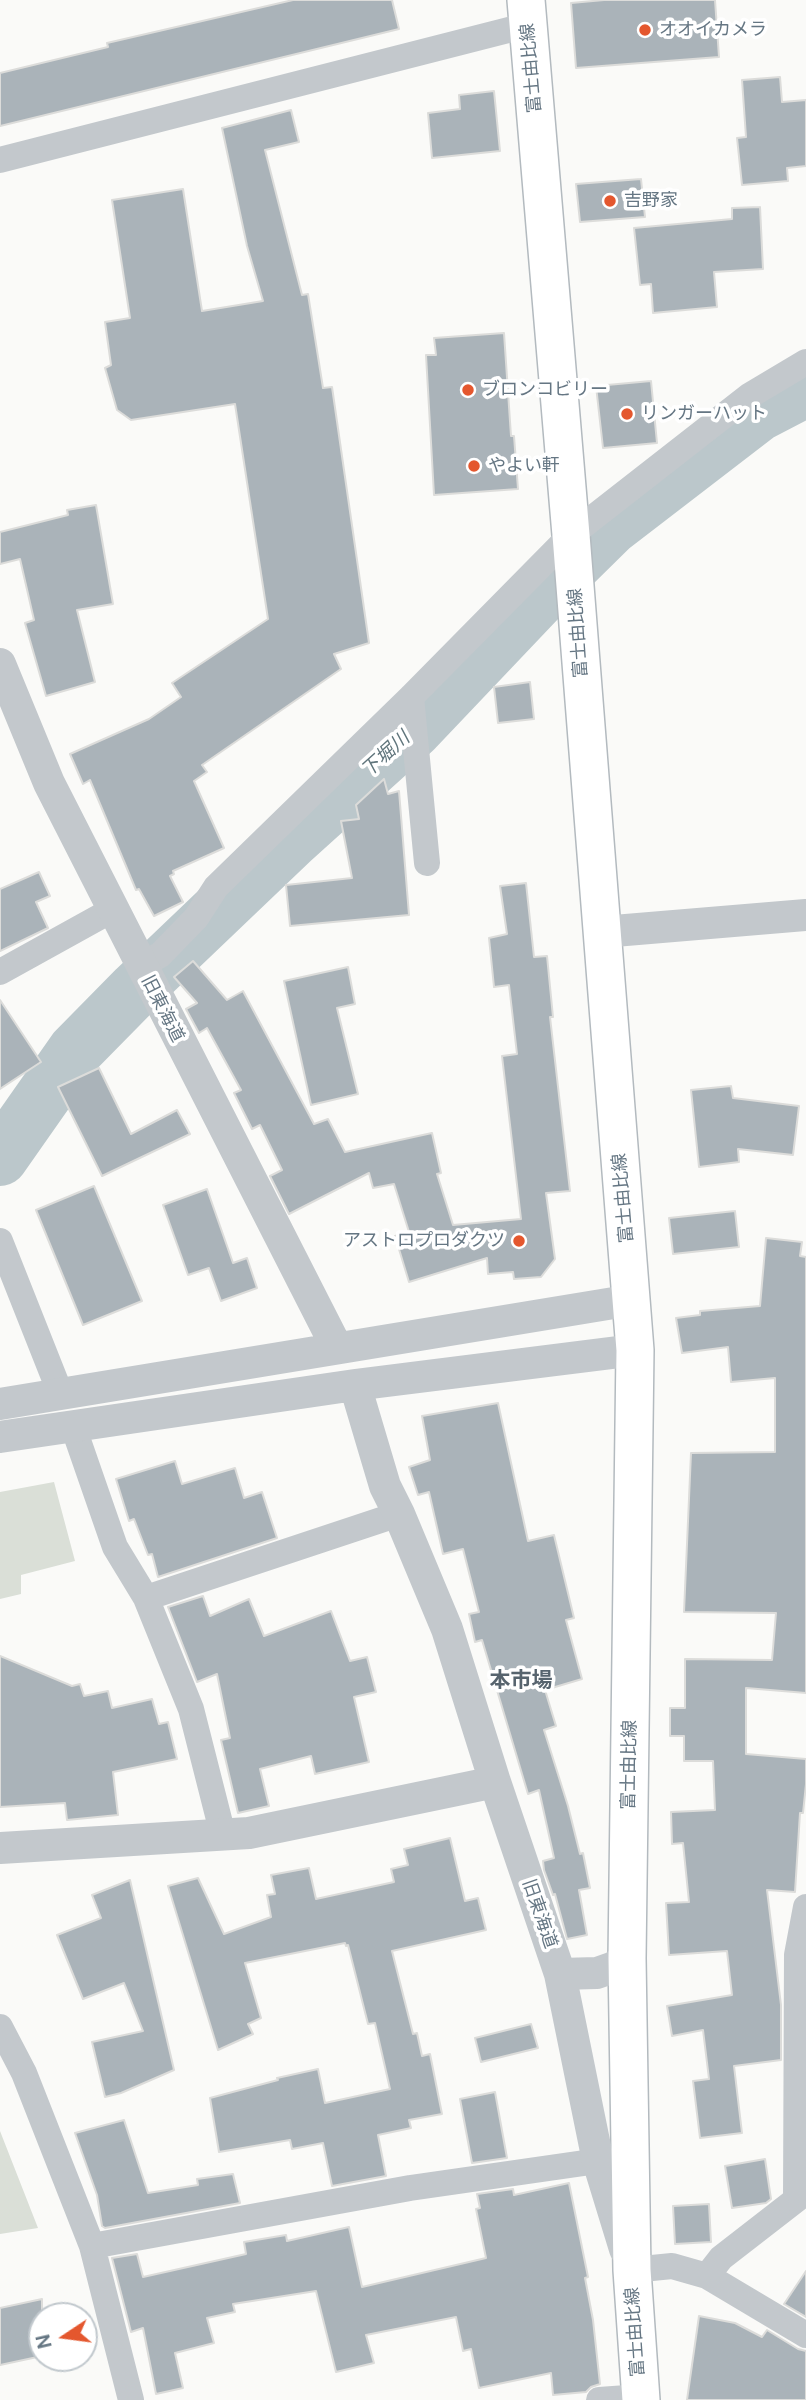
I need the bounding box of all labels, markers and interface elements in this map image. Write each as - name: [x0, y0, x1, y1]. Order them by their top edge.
- place label: オオイカメラ: [659, 19, 767, 41]
- street label: 富士由比線: [517, 22, 547, 114]
- marker: オオイカメラ: [637, 22, 653, 38]
- place label: 吉野家: [624, 190, 678, 212]
- marker: 吉野家: [602, 193, 618, 209]
- place label: ブロンコビリー: [482, 379, 608, 401]
- marker: ブロンコビリー: [460, 382, 476, 398]
- place label: リンガーハット: [641, 403, 767, 425]
- marker: リンガーハット: [619, 406, 635, 422]
- place label: やよい軒: [488, 455, 560, 477]
- marker: やよい軒: [466, 458, 482, 474]
- street label: 富士由比線: [565, 587, 593, 679]
- water label: 下堀川: [357, 727, 415, 783]
- street label: 旧東海道: [136, 972, 188, 1046]
- street label: 富士由比線: [609, 1152, 639, 1244]
- place label: アストロプロダクツ: [343, 1230, 505, 1252]
- marker: アストロプロダクツ: [511, 1233, 527, 1249]
- district label: 本市場: [490, 1668, 552, 1694]
- street label: 富士由比線: [618, 1720, 642, 1810]
- street label: 旧東海道: [517, 1876, 561, 1952]
- street label: 富士由比線: [622, 2286, 650, 2378]
- north arrow: [28, 2302, 98, 2372]
- text: N: [30, 2332, 58, 2351]

